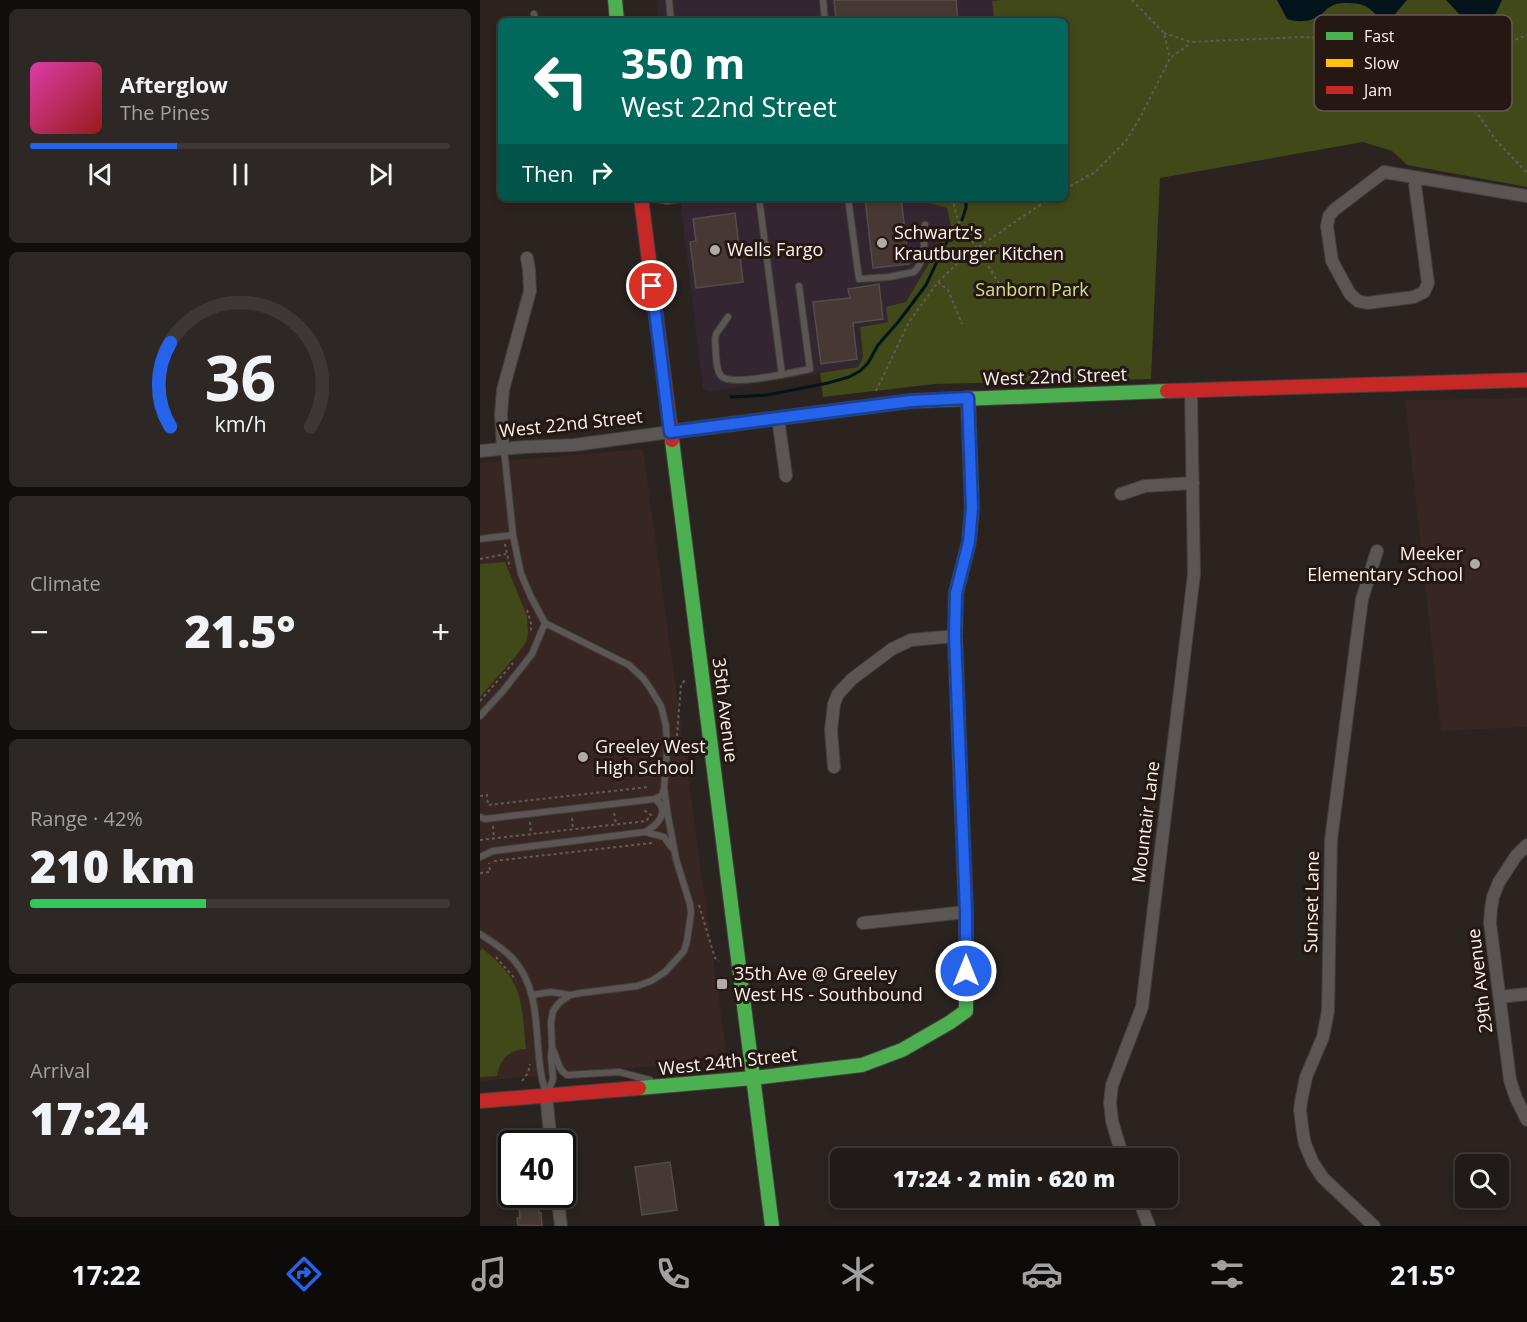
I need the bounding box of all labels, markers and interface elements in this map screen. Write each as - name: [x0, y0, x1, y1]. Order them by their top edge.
- legend: [1314, 15, 1512, 111]
- text: Fast: [1364, 25, 1395, 47]
- text: 350 m: [621, 34, 745, 91]
- icon: left: [522, 42, 600, 120]
- text: Slow: [1364, 52, 1399, 74]
- text: Afterglow: [120, 69, 228, 99]
- text: Jam: [1362, 79, 1392, 101]
- text: West 22nd Street: [621, 88, 837, 125]
- text: The Pines: [120, 99, 210, 126]
- icon: right: [585, 156, 618, 189]
- icon: previous: [84, 158, 117, 191]
- icon: pause: [224, 158, 257, 191]
- icon: next: [364, 158, 397, 191]
- text: Then: [522, 158, 573, 188]
- place label: Schwartz's Krautburger Kitchen: [894, 220, 1064, 265]
- marker: Schwartz's Krautburger Kitchen: [875, 236, 889, 250]
- place label: Wells Fargo: [727, 237, 823, 261]
- marker: Wells Fargo: [708, 243, 722, 257]
- pin: [626, 260, 677, 311]
- icon: arrive: [635, 269, 668, 302]
- park label: Sanborn Park: [975, 277, 1089, 301]
- text: 36: [204, 334, 276, 419]
- street label: West 22nd Street: [983, 361, 1127, 391]
- street label: West 22nd Street: [498, 404, 644, 442]
- text: km/h: [214, 409, 266, 438]
- place label: Meeker Elementary School: [1307, 541, 1464, 586]
- marker: Meeker Elementary School: [1468, 557, 1482, 571]
- text: Climate: [30, 570, 101, 597]
- text: 21.5°: [184, 600, 296, 661]
- text: −: [30, 609, 49, 654]
- text: +: [431, 609, 450, 654]
- street label: 35th Avenue: [708, 656, 744, 764]
- place label: Greeley West High School: [595, 734, 706, 779]
- marker: Greeley West High School: [576, 750, 590, 764]
- street label: Mountair Lane: [1126, 760, 1164, 884]
- text: Range · 42%: [30, 805, 143, 832]
- text: 210 km: [30, 835, 195, 896]
- street label: Sunset Lane: [1298, 851, 1324, 953]
- street label: 29th Avenue: [1461, 927, 1497, 1035]
- position arrow: [934, 939, 998, 1003]
- place label: 35th Ave @ Greeley West HS - Southbound: [734, 961, 923, 1006]
- marker: 35th Ave @ Greeley West HS - Southbound: [715, 977, 729, 991]
- street label: West 24th Street: [657, 1042, 798, 1080]
- text: Arrival: [30, 1057, 90, 1084]
- text: 17:24: [30, 1087, 148, 1148]
- speed limit sign: 40: [498, 1130, 576, 1208]
- map controls: [1455, 1154, 1509, 1208]
- button: search: [1455, 1154, 1509, 1208]
- text: 17:24 · 2 min · 620 m: [893, 1163, 1115, 1193]
- icon: directions: [283, 1253, 325, 1295]
- icon: music: [468, 1253, 510, 1295]
- icon: phone: [652, 1253, 694, 1295]
- icon: climate: [837, 1253, 879, 1295]
- icon: car: [1021, 1253, 1063, 1295]
- icon: filters: [1206, 1253, 1248, 1295]
- text: 17:22: [71, 1256, 141, 1293]
- text: 21.5°: [1390, 1256, 1456, 1293]

